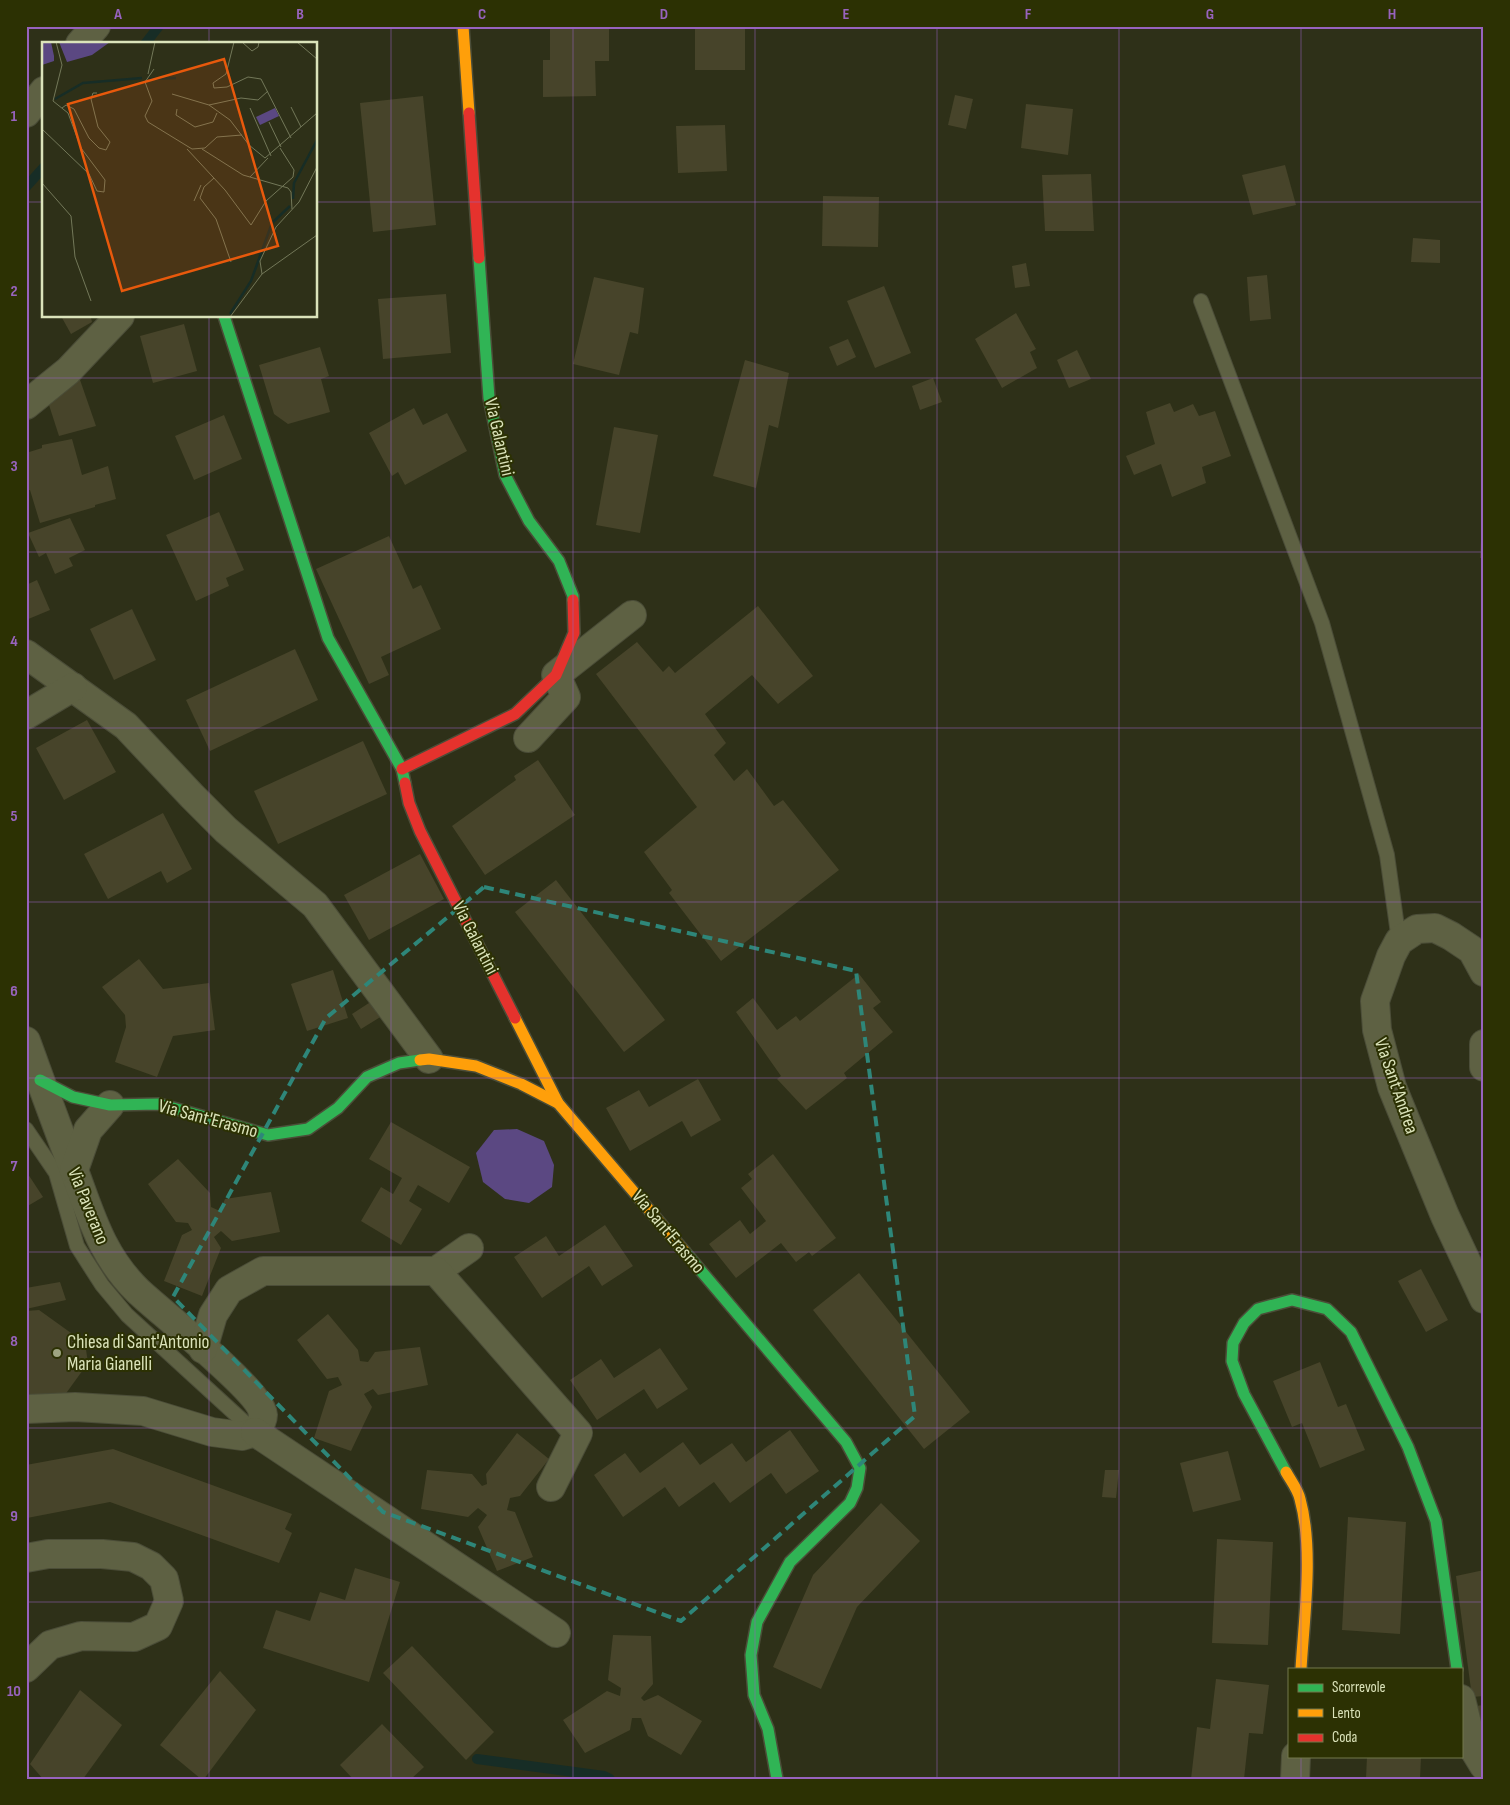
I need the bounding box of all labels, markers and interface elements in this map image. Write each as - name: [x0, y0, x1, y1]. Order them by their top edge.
- text: A: [113, 5, 122, 24]
- text: B: [296, 5, 304, 24]
- text: C: [478, 5, 486, 24]
- text: D: [660, 5, 668, 24]
- text: E: [843, 5, 850, 24]
- text: F: [1025, 5, 1032, 24]
- text: G: [1206, 5, 1214, 24]
- text: H: [1388, 5, 1396, 24]
- inset map: [42, 42, 318, 318]
- text: 1: [11, 107, 18, 126]
- text: 2: [10, 282, 18, 301]
- street label: Via Galantini: [479, 396, 519, 478]
- text: 3: [10, 457, 18, 476]
- text: 4: [10, 632, 18, 651]
- text: 5: [10, 807, 18, 826]
- street label: Via Galantini: [447, 897, 503, 979]
- text: 6: [10, 982, 18, 1001]
- street label: Via Sant'Andrea: [1369, 1035, 1423, 1137]
- street label: Via Sant'Erasmo: [156, 1095, 260, 1143]
- text: 7: [11, 1157, 18, 1176]
- street label: Via Paverano: [62, 1164, 114, 1248]
- street label: Via Sant'Erasmo: [626, 1185, 710, 1279]
- place label: Chiesa di Sant'Antonio Maria Gianelli: [67, 1331, 209, 1376]
- text: 8: [10, 1332, 18, 1351]
- marker: Chiesa di Sant'Antonio Maria Gianelli: [51, 1347, 63, 1359]
- text: 9: [10, 1507, 18, 1526]
- legend: [1288, 1668, 1462, 1758]
- text: Scorrevole: [1332, 1678, 1386, 1697]
- text: 10: [7, 1682, 21, 1701]
- text: Lento: [1332, 1704, 1361, 1723]
- text: Coda: [1332, 1728, 1358, 1747]

